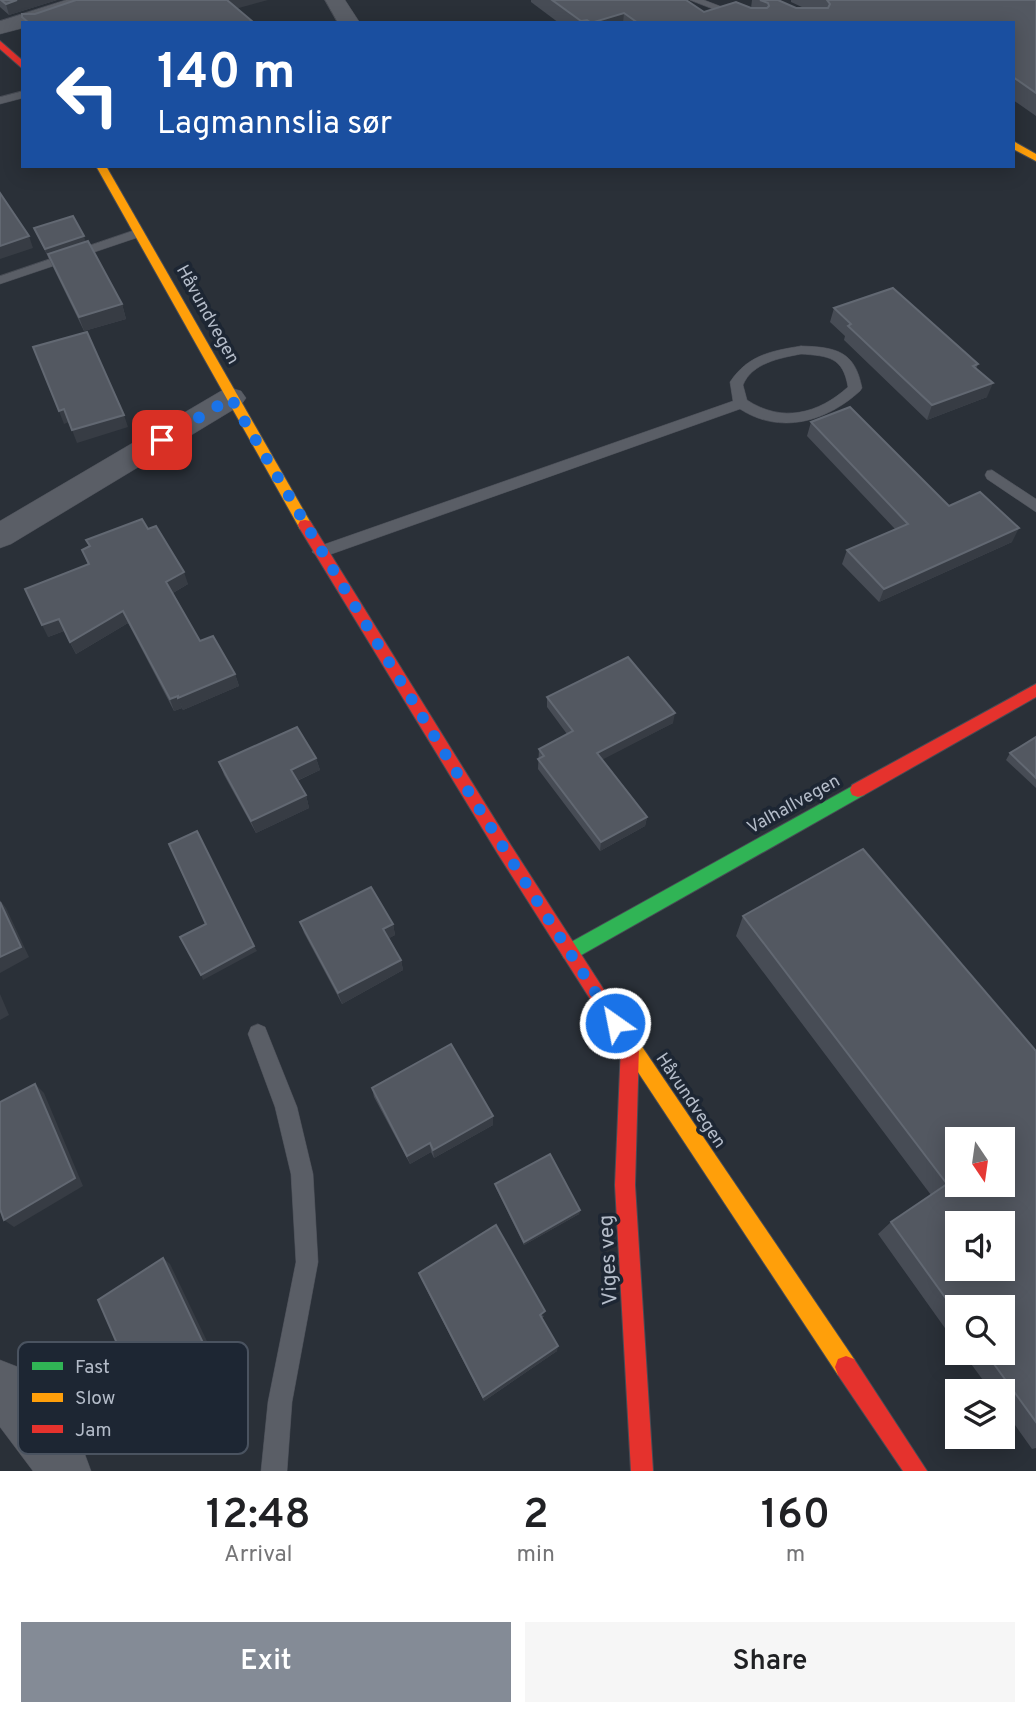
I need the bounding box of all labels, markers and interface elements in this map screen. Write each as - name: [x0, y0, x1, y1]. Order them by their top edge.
- text: 140 m: [157, 44, 296, 106]
- icon: left: [42, 49, 133, 140]
- text: Lagmannslia sør: [157, 105, 392, 145]
- street label: Håvundvegen: [170, 261, 244, 369]
- pin: [132, 410, 192, 470]
- icon: arrive: [143, 421, 181, 459]
- street label: Valhallvegen: [743, 770, 845, 840]
- position arrow: [578, 986, 652, 1060]
- street label: Håvundvegen: [650, 1049, 730, 1153]
- north arrow: [945, 1127, 1015, 1197]
- map controls: [945, 1127, 1015, 1449]
- button: sound: [945, 1211, 1015, 1281]
- street label: Viges veg: [593, 1214, 625, 1306]
- button: search: [945, 1295, 1015, 1365]
- legend: [18, 1342, 248, 1454]
- text: Fast: [75, 1356, 110, 1380]
- button: layers: [945, 1379, 1015, 1449]
- text: Slow: [75, 1387, 115, 1411]
- text: Jam: [75, 1419, 112, 1443]
- text: 12:48: [206, 1490, 311, 1543]
- text: 2: [523, 1490, 549, 1543]
- text: 160: [761, 1490, 830, 1543]
- text: Arrival: [224, 1541, 293, 1570]
- text: min: [517, 1541, 555, 1570]
- text: m: [786, 1541, 805, 1570]
- button: Exit: [21, 1622, 511, 1702]
- button: Share: [525, 1622, 1015, 1702]

